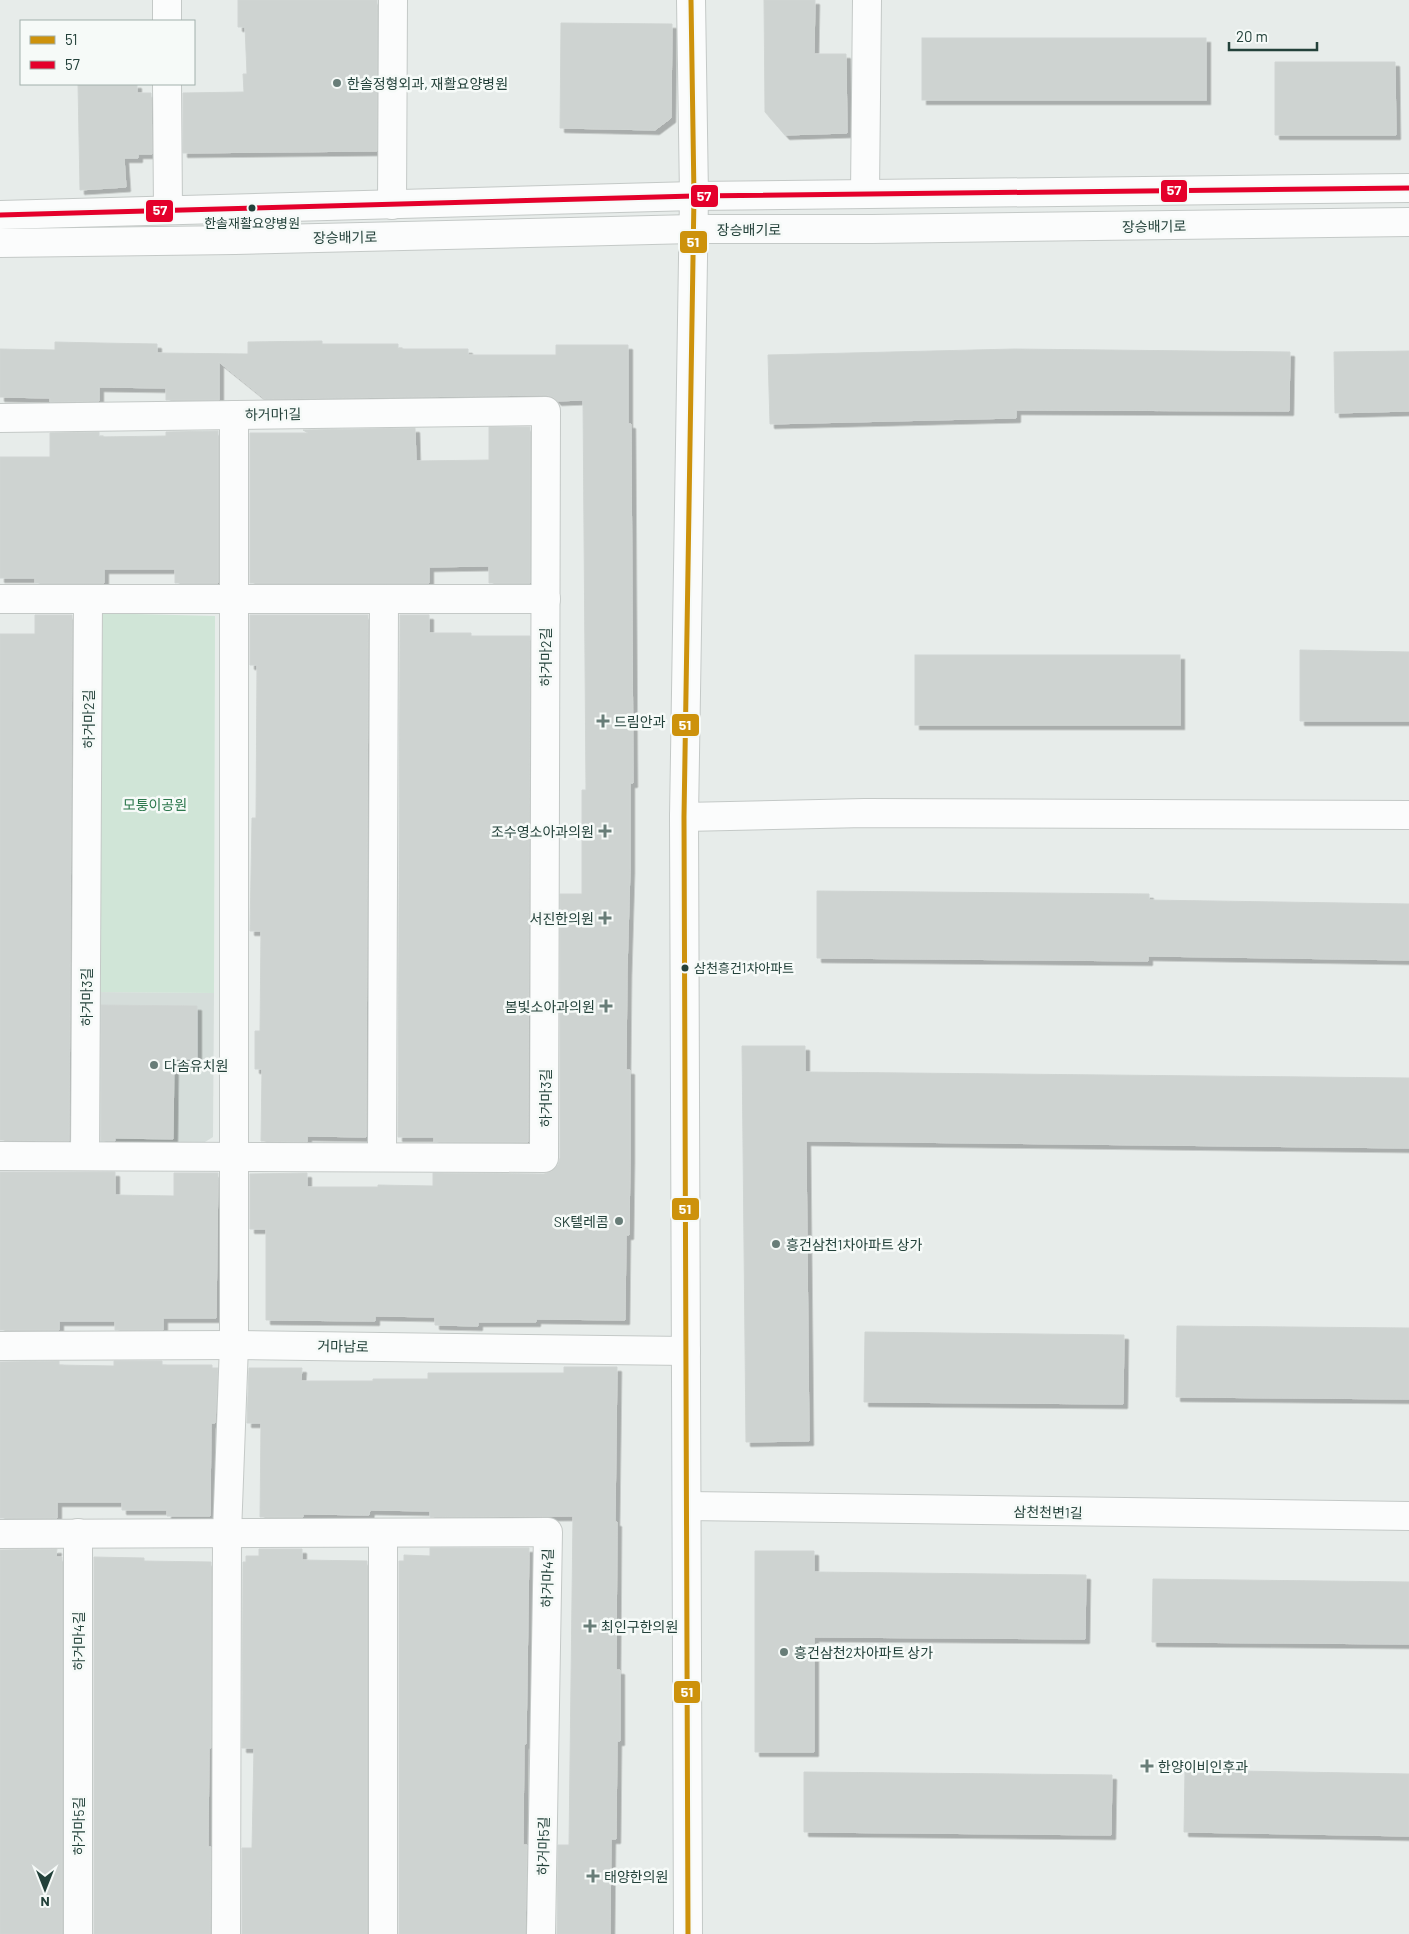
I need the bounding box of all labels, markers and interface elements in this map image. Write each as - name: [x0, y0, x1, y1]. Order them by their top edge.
- legend: [20, 20, 195, 85]
- scale bar: [1229, 20, 1316, 52]
- text: 20 m: [1236, 27, 1268, 45]
- text: 51: [65, 30, 78, 48]
- text: 57: [65, 55, 80, 73]
- place label: 한솔정형외과, 재활요양병원: [347, 75, 508, 92]
- marker: 한솔정형외과, 재활요양병원: [331, 77, 343, 89]
- line badge: 57: [1160, 179, 1188, 203]
- text: 57: [1167, 181, 1181, 198]
- line badge: 57: [690, 184, 719, 208]
- text: 57: [697, 187, 711, 204]
- line badge: 57: [145, 199, 174, 223]
- text: 57: [153, 201, 167, 218]
- marker: 한솔재활요양병원: [247, 203, 257, 213]
- place label: 한솔재활요양병원: [204, 215, 300, 231]
- street label: 장승배기로: [1122, 217, 1186, 235]
- street label: 장승배기로: [717, 221, 781, 238]
- street label: 장승배기로: [313, 228, 377, 246]
- line badge: 51: [679, 230, 708, 254]
- text: 51: [687, 233, 699, 250]
- street label: 하거마1길: [245, 405, 301, 423]
- street label: 하거마2길: [537, 627, 554, 687]
- street label: 하거마2길: [80, 689, 97, 749]
- place label: 드림안과: [614, 713, 666, 730]
- line badge: 51: [671, 713, 700, 737]
- marker: 드림안과: [596, 714, 610, 728]
- text: 51: [679, 716, 691, 733]
- park label: 모퉁이공원: [123, 796, 187, 813]
- place label: 조수영소아과의원: [491, 823, 594, 840]
- marker: 조수영소아과의원: [598, 824, 612, 838]
- place label: 서진한의원: [530, 910, 594, 927]
- marker: 서진한의원: [598, 911, 612, 925]
- place label: 삼천흥건1차아파트: [694, 960, 794, 976]
- marker: 삼천흥건1차아파트: [680, 963, 690, 973]
- street label: 하거마3길: [78, 968, 95, 1026]
- place label: 봄빛소아과의원: [505, 998, 595, 1015]
- marker: 봄빛소아과의원: [599, 999, 613, 1013]
- place label: 다솜유치원: [164, 1057, 228, 1074]
- marker: 다솜유치원: [148, 1059, 160, 1071]
- street label: 하거마3길: [537, 1069, 554, 1127]
- line badge: 51: [671, 1197, 700, 1221]
- text: 51: [679, 1200, 691, 1217]
- place label: SK텔레콤: [554, 1213, 609, 1230]
- marker: SK텔레콤: [613, 1215, 625, 1227]
- place label: 흥건삼천1차아파트 상가: [786, 1236, 923, 1253]
- marker: 흥건삼천1차아파트 상가: [770, 1238, 782, 1250]
- street label: 거마남로: [317, 1337, 369, 1355]
- street label: 삼천천변1길: [1013, 1503, 1083, 1521]
- street label: 하거마4길: [538, 1548, 556, 1608]
- street label: 하거마4길: [70, 1611, 87, 1671]
- place label: 최인구한의원: [601, 1618, 678, 1635]
- marker: 최인구한의원: [583, 1619, 597, 1633]
- place label: 흥건삼천2차아파트 상가: [794, 1644, 933, 1661]
- marker: 흥건삼천2차아파트 상가: [778, 1646, 790, 1658]
- line badge: 51: [673, 1680, 701, 1704]
- text: 51: [681, 1683, 693, 1700]
- place label: 한양이비인후과: [1158, 1758, 1248, 1775]
- marker: 한양이비인후과: [1140, 1759, 1154, 1773]
- street label: 하거마5길: [70, 1797, 87, 1855]
- street label: 하거마5길: [534, 1816, 552, 1876]
- north arrow: [20, 1864, 70, 1914]
- place label: 태양한의원: [604, 1868, 668, 1885]
- marker: 태양한의원: [586, 1869, 600, 1883]
- text: N: [40, 1894, 50, 1911]

